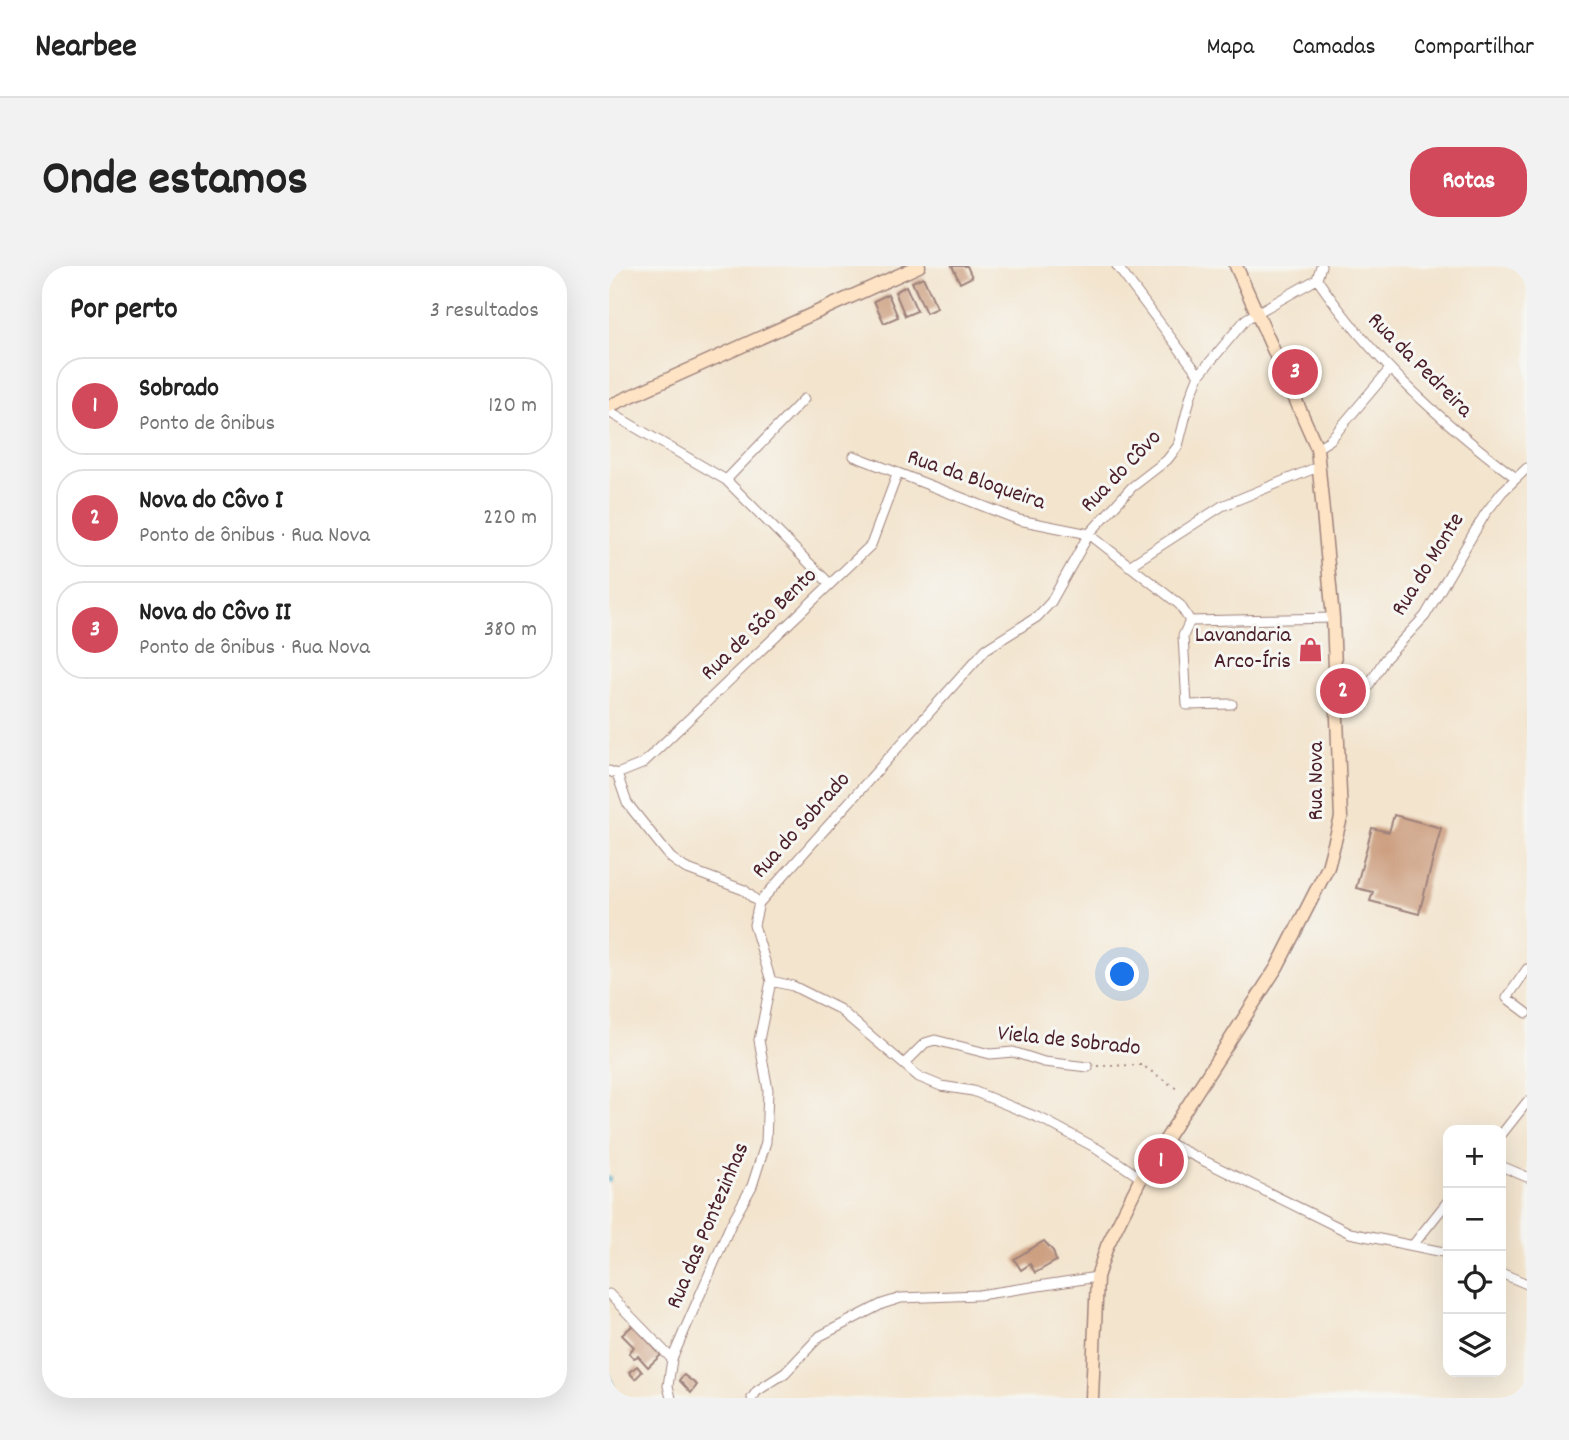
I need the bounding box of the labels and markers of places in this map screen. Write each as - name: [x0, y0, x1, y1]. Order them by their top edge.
- pin: 3: [1272, 346, 1318, 398]
- place label: Lavandaria Arco-Íris: [1195, 620, 1292, 679]
- shop icon: Lavandaria Arco-Íris: [1297, 635, 1325, 663]
- pin: 2: [1320, 665, 1366, 717]
- pin: 1: [1138, 1135, 1184, 1187]

